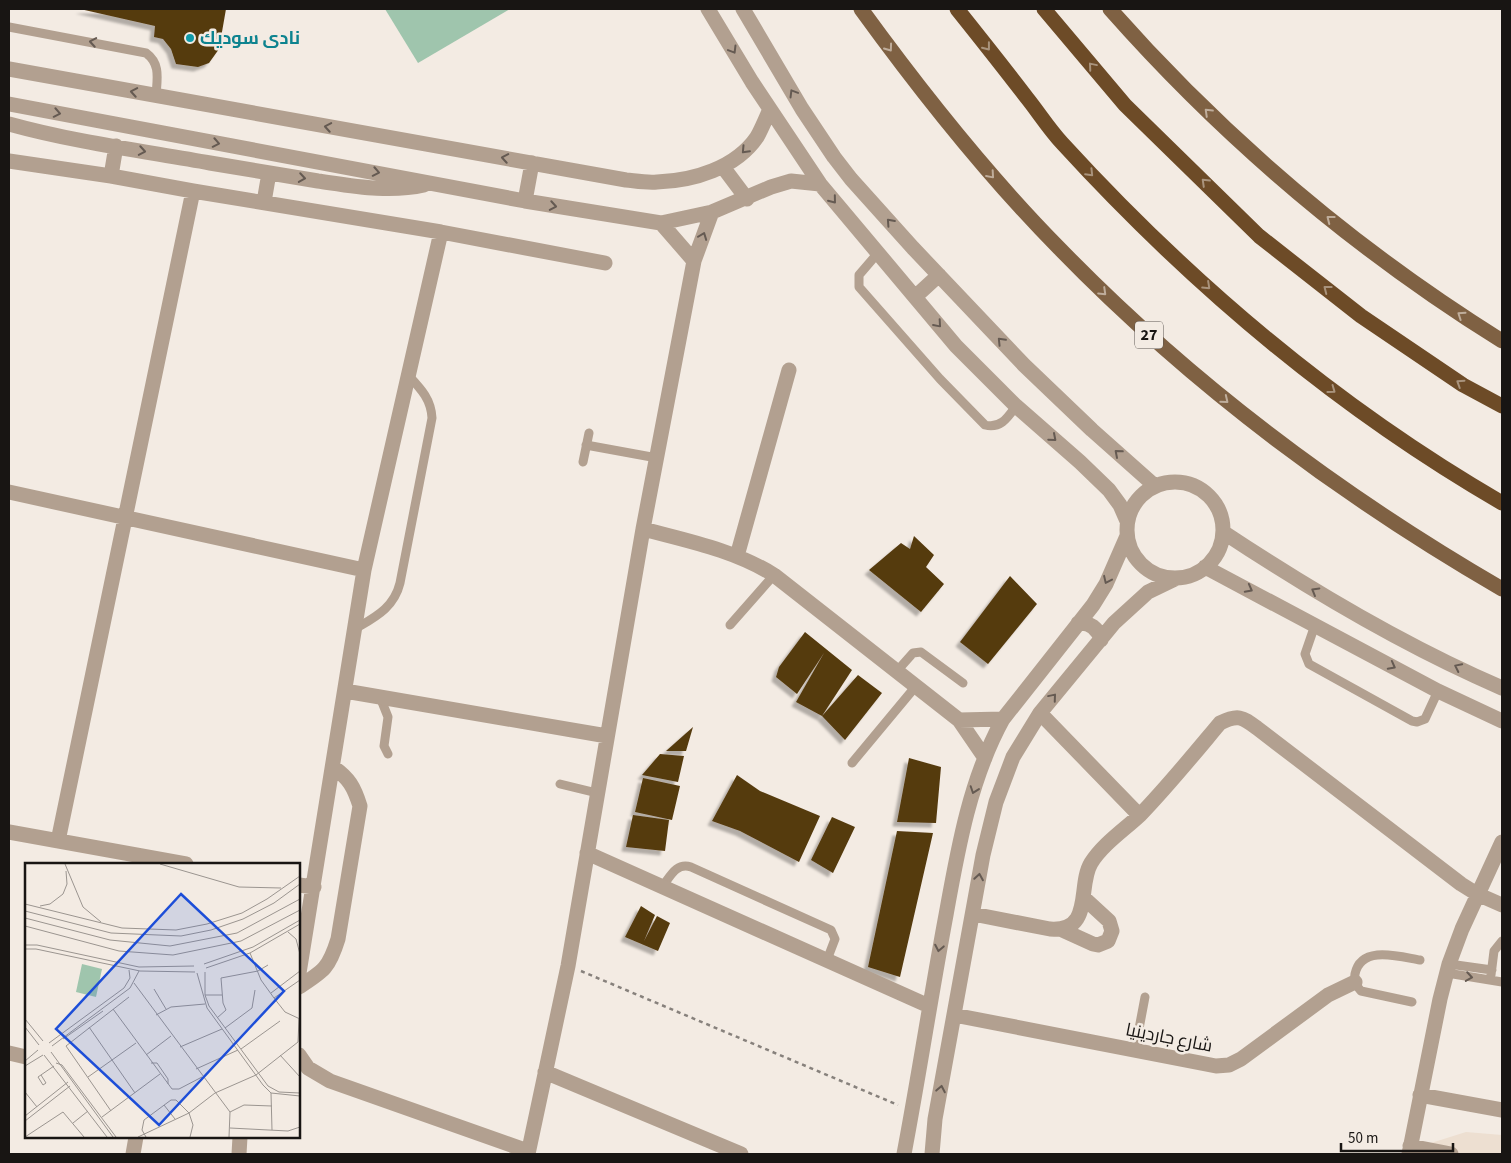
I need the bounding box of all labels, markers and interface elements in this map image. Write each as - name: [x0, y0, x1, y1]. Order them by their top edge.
- place label: نادى سوديك: [200, 26, 300, 51]
- marker: نادى سوديك: [184, 32, 196, 44]
- one-way arrow: [89, 38, 98, 48]
- one-way arrow: [982, 41, 990, 50]
- one-way arrow: [884, 42, 892, 51]
- one-way arrow: [727, 45, 737, 54]
- one-way arrow: [1089, 62, 1098, 71]
- one-way arrow: [129, 87, 138, 97]
- one-way arrow: [789, 89, 799, 98]
- one-way arrow: [52, 108, 61, 118]
- one-way arrow: [1205, 109, 1214, 118]
- one-way arrow: [324, 122, 332, 132]
- one-way arrow: [212, 137, 221, 147]
- one-way arrow: [742, 144, 751, 153]
- one-way arrow: [138, 145, 147, 155]
- one-way arrow: [501, 154, 510, 164]
- one-way arrow: [372, 167, 381, 177]
- one-way arrow: [1085, 167, 1094, 176]
- one-way arrow: [986, 169, 995, 178]
- one-way arrow: [299, 172, 307, 183]
- one-way arrow: [1201, 179, 1210, 188]
- one-way arrow: [828, 194, 836, 203]
- one-way arrow: [549, 200, 558, 210]
- one-way arrow: [1327, 217, 1336, 225]
- one-way arrow: [887, 219, 896, 228]
- one-way arrow: [697, 233, 707, 241]
- one-way arrow: [1201, 280, 1210, 289]
- one-way arrow: [1098, 286, 1107, 295]
- one-way arrow: [1324, 287, 1333, 295]
- one-way arrow: [1457, 312, 1467, 321]
- one-way arrow: [932, 318, 940, 327]
- road number: 27: [1135, 322, 1163, 348]
- one-way arrow: [998, 337, 1007, 346]
- one-way arrow: [1456, 379, 1465, 389]
- one-way arrow: [1326, 384, 1335, 392]
- one-way arrow: [1219, 394, 1228, 403]
- one-way arrow: [1048, 432, 1057, 441]
- one-way arrow: [1115, 450, 1124, 459]
- one-way arrow: [1103, 575, 1113, 584]
- one-way arrow: [1244, 583, 1253, 593]
- one-way arrow: [1311, 587, 1320, 597]
- one-way arrow: [1387, 660, 1396, 670]
- one-way arrow: [1454, 663, 1463, 674]
- one-way arrow: [1048, 694, 1056, 703]
- one-way arrow: [970, 785, 980, 793]
- inset map: [25, 863, 300, 1138]
- one-way arrow: [974, 873, 984, 882]
- one-way arrow: [935, 944, 945, 953]
- one-way arrow: [1465, 971, 1473, 982]
- street label: شارع جاردينيا: [1123, 1017, 1215, 1059]
- one-way arrow: [935, 1084, 945, 1093]
- scale bar: [1341, 1120, 1454, 1152]
- text: 50 m: [1348, 1128, 1378, 1149]

